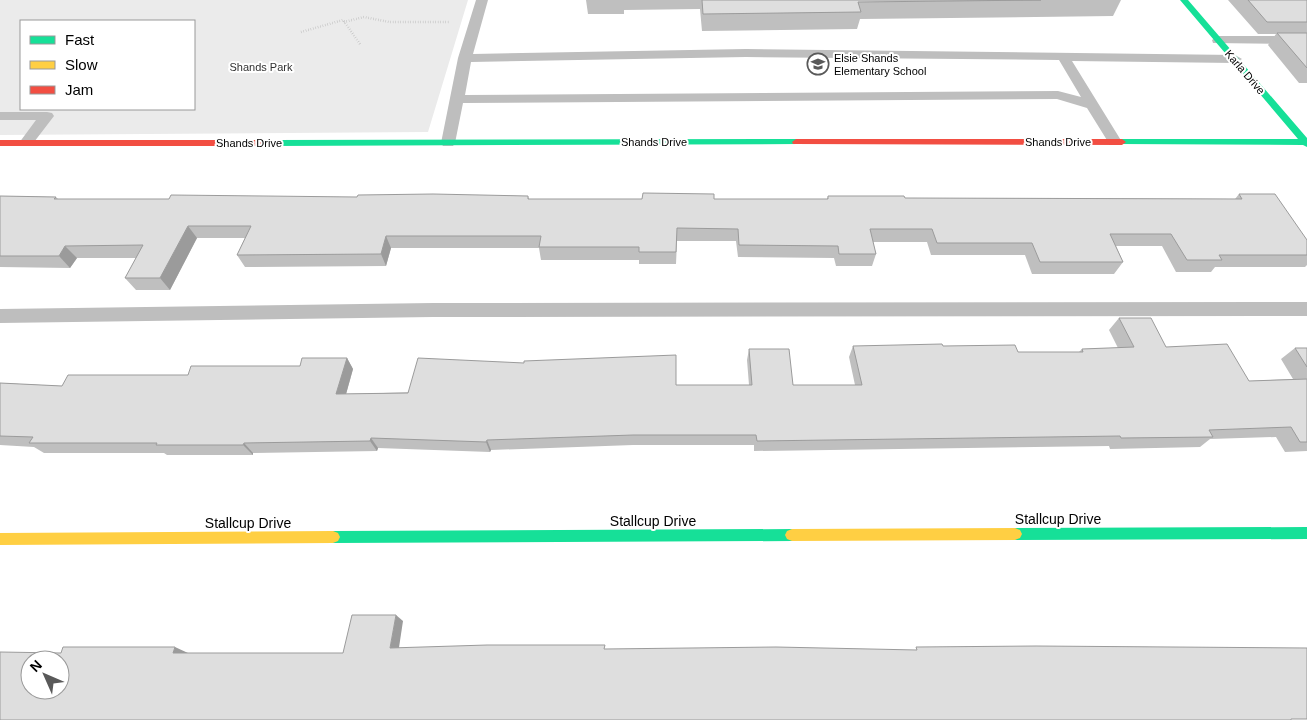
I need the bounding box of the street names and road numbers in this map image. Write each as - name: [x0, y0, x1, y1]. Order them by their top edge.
- street label: Karla Drive: [1223, 48, 1267, 96]
- street label: Shands Drive: [621, 136, 687, 148]
- street label: Shands Drive: [1025, 136, 1091, 148]
- street label: Shands Drive: [216, 137, 282, 149]
- street label: Stallcup Drive: [1015, 511, 1101, 527]
- street label: Stallcup Drive: [610, 513, 696, 529]
- street label: Stallcup Drive: [205, 515, 291, 531]

